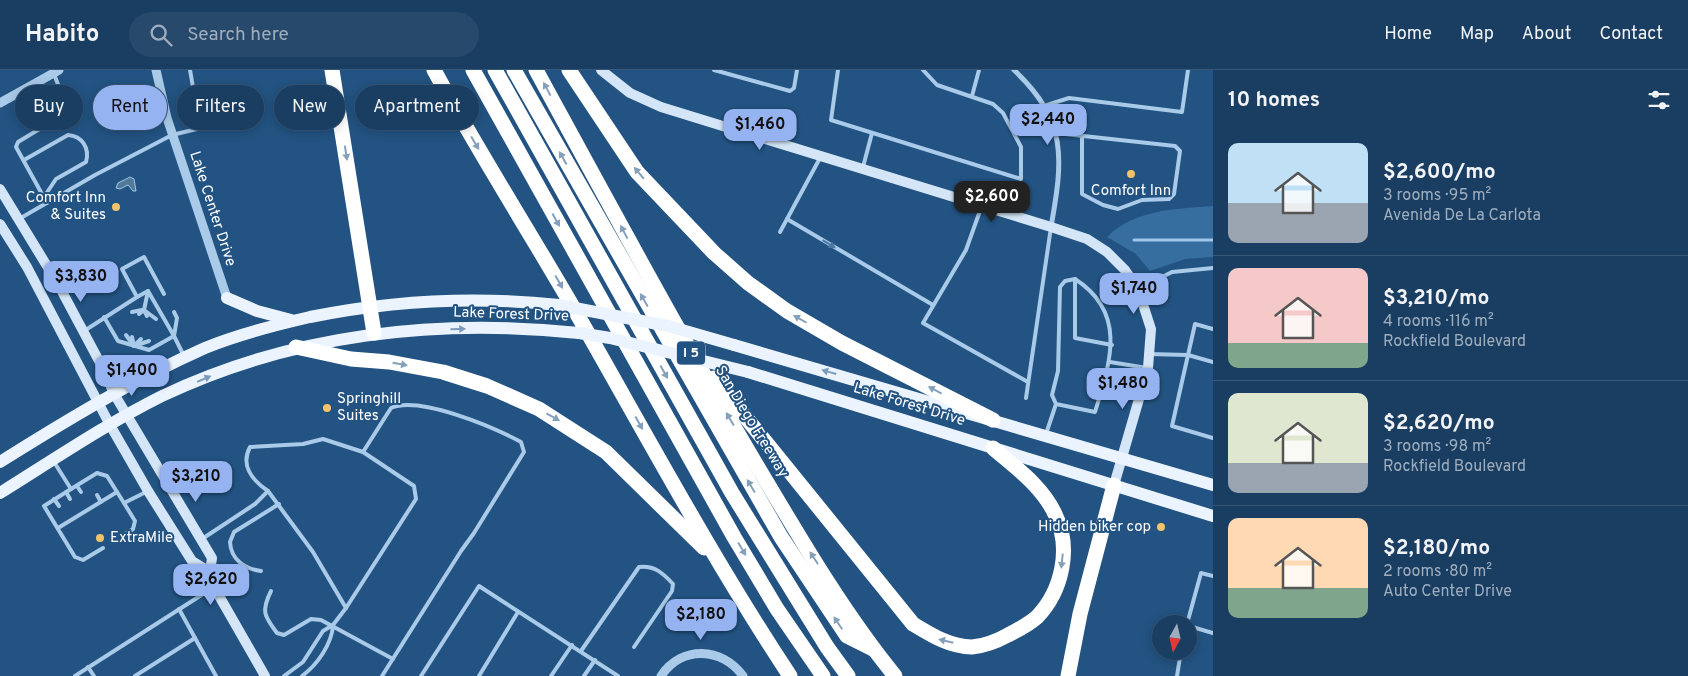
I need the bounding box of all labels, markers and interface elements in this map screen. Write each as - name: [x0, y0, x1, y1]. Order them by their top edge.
- search box: [129, 12, 479, 57]
- text: Habito: [25, 20, 99, 50]
- icon: search: [147, 21, 175, 49]
- text: Search here: [187, 23, 289, 47]
- text: Home: [1384, 23, 1432, 46]
- text: Map: [1460, 23, 1494, 46]
- text: About: [1522, 23, 1571, 46]
- text: Contact: [1599, 23, 1663, 46]
- one-way arrow: [543, 82, 551, 96]
- chip: Buy: [15, 85, 83, 130]
- chip: Rent: [93, 85, 167, 130]
- chip: Filters: [177, 85, 264, 130]
- chip: New: [274, 85, 345, 130]
- chip: Apartment: [355, 85, 479, 130]
- icon: filters: [1645, 86, 1673, 114]
- text: 10 homes: [1228, 87, 1320, 114]
- pin: $2,440: [1007, 104, 1089, 146]
- pin: $1,460: [719, 108, 801, 151]
- text: $2,440: [1021, 110, 1075, 130]
- text: $1,460: [735, 115, 785, 135]
- one-way arrow: [471, 136, 480, 149]
- one-way arrow: [342, 145, 350, 161]
- street label: Lake Center Drive: [184, 149, 240, 269]
- one-way arrow: [559, 152, 568, 165]
- text: $2,600/mo: [1383, 159, 1496, 186]
- icon: home: [1268, 163, 1328, 223]
- one-way arrow: [634, 167, 645, 180]
- marker: Comfort Inn: [1125, 168, 1137, 180]
- pin: $2,600: [951, 180, 1033, 223]
- place label: Comfort Inn: [1091, 182, 1171, 201]
- text: 3 rooms · 95 m²: [1383, 186, 1491, 206]
- text: $2,600: [965, 187, 1019, 207]
- place label: Comfort Inn & Suites: [26, 189, 106, 225]
- marker: Comfort Inn & Suites: [110, 201, 122, 213]
- text: Avenida De La Carlota: [1383, 206, 1541, 226]
- one-way arrow: [552, 213, 561, 226]
- one-way arrow: [620, 225, 628, 239]
- one-way arrow: [823, 239, 836, 248]
- pin: $3,830: [40, 260, 122, 303]
- text: $3,830: [55, 267, 107, 287]
- pin: $1,740: [1093, 272, 1175, 315]
- one-way arrow: [554, 276, 563, 289]
- text: $1,740: [1111, 279, 1157, 299]
- text: $3,210/mo: [1383, 285, 1489, 312]
- icon: home: [1268, 288, 1328, 348]
- one-way arrow: [639, 293, 648, 306]
- street label: Lake Forest Drive: [453, 303, 569, 327]
- text: 4 rooms · 116 m²: [1383, 312, 1494, 332]
- one-way arrow: [793, 314, 806, 323]
- one-way arrow: [450, 325, 466, 333]
- text: Rockfield Boulevard: [1383, 332, 1526, 352]
- road number: I 5: [677, 342, 705, 364]
- pin: $1,400: [91, 354, 173, 397]
- one-way arrow: [392, 360, 408, 368]
- text: $1,400: [106, 361, 158, 381]
- street label: San Diego Freeway: [710, 363, 792, 481]
- one-way arrow: [660, 365, 669, 379]
- one-way arrow: [821, 368, 836, 376]
- pin: $1,480: [1082, 368, 1164, 410]
- one-way arrow: [197, 374, 211, 382]
- text: $1,480: [1098, 374, 1148, 394]
- street label: Lake Forest Drive: [851, 379, 967, 431]
- one-way arrow: [928, 385, 941, 394]
- place label: Springhill Suites: [337, 390, 401, 426]
- marker: Springhill Suites: [321, 402, 333, 414]
- text: $2,620/mo: [1383, 410, 1495, 437]
- one-way arrow: [546, 412, 559, 421]
- one-way arrow: [725, 413, 734, 426]
- icon: home: [1268, 413, 1328, 473]
- one-way arrow: [635, 416, 643, 431]
- text: 3 rooms · 98 m²: [1383, 437, 1491, 457]
- text: Rockfield Boulevard: [1383, 457, 1526, 477]
- pin: $3,210: [155, 460, 237, 503]
- text: $3,210: [171, 467, 221, 487]
- one-way arrow: [746, 480, 755, 493]
- place label: Hidden biker cop: [1038, 518, 1151, 537]
- marker: Hidden biker cop: [1155, 521, 1167, 533]
- place label: ExtraMile: [110, 529, 173, 548]
- marker: ExtraMile: [94, 532, 106, 544]
- text: $2,180/mo: [1383, 535, 1490, 562]
- icon: home: [1268, 538, 1328, 598]
- one-way arrow: [737, 543, 746, 556]
- one-way arrow: [809, 552, 819, 565]
- one-way arrow: [1058, 553, 1066, 569]
- text: 2 rooms · 80 m²: [1383, 562, 1492, 582]
- pin: $2,620: [170, 564, 252, 606]
- text: $2,620: [184, 570, 238, 590]
- text: Auto Center Drive: [1383, 582, 1512, 602]
- pin: $2,180: [660, 598, 742, 641]
- text: $2,180: [676, 605, 726, 625]
- north arrow: [1152, 615, 1198, 660]
- map controls: [1152, 615, 1197, 660]
- one-way arrow: [833, 616, 843, 630]
- one-way arrow: [938, 637, 953, 645]

